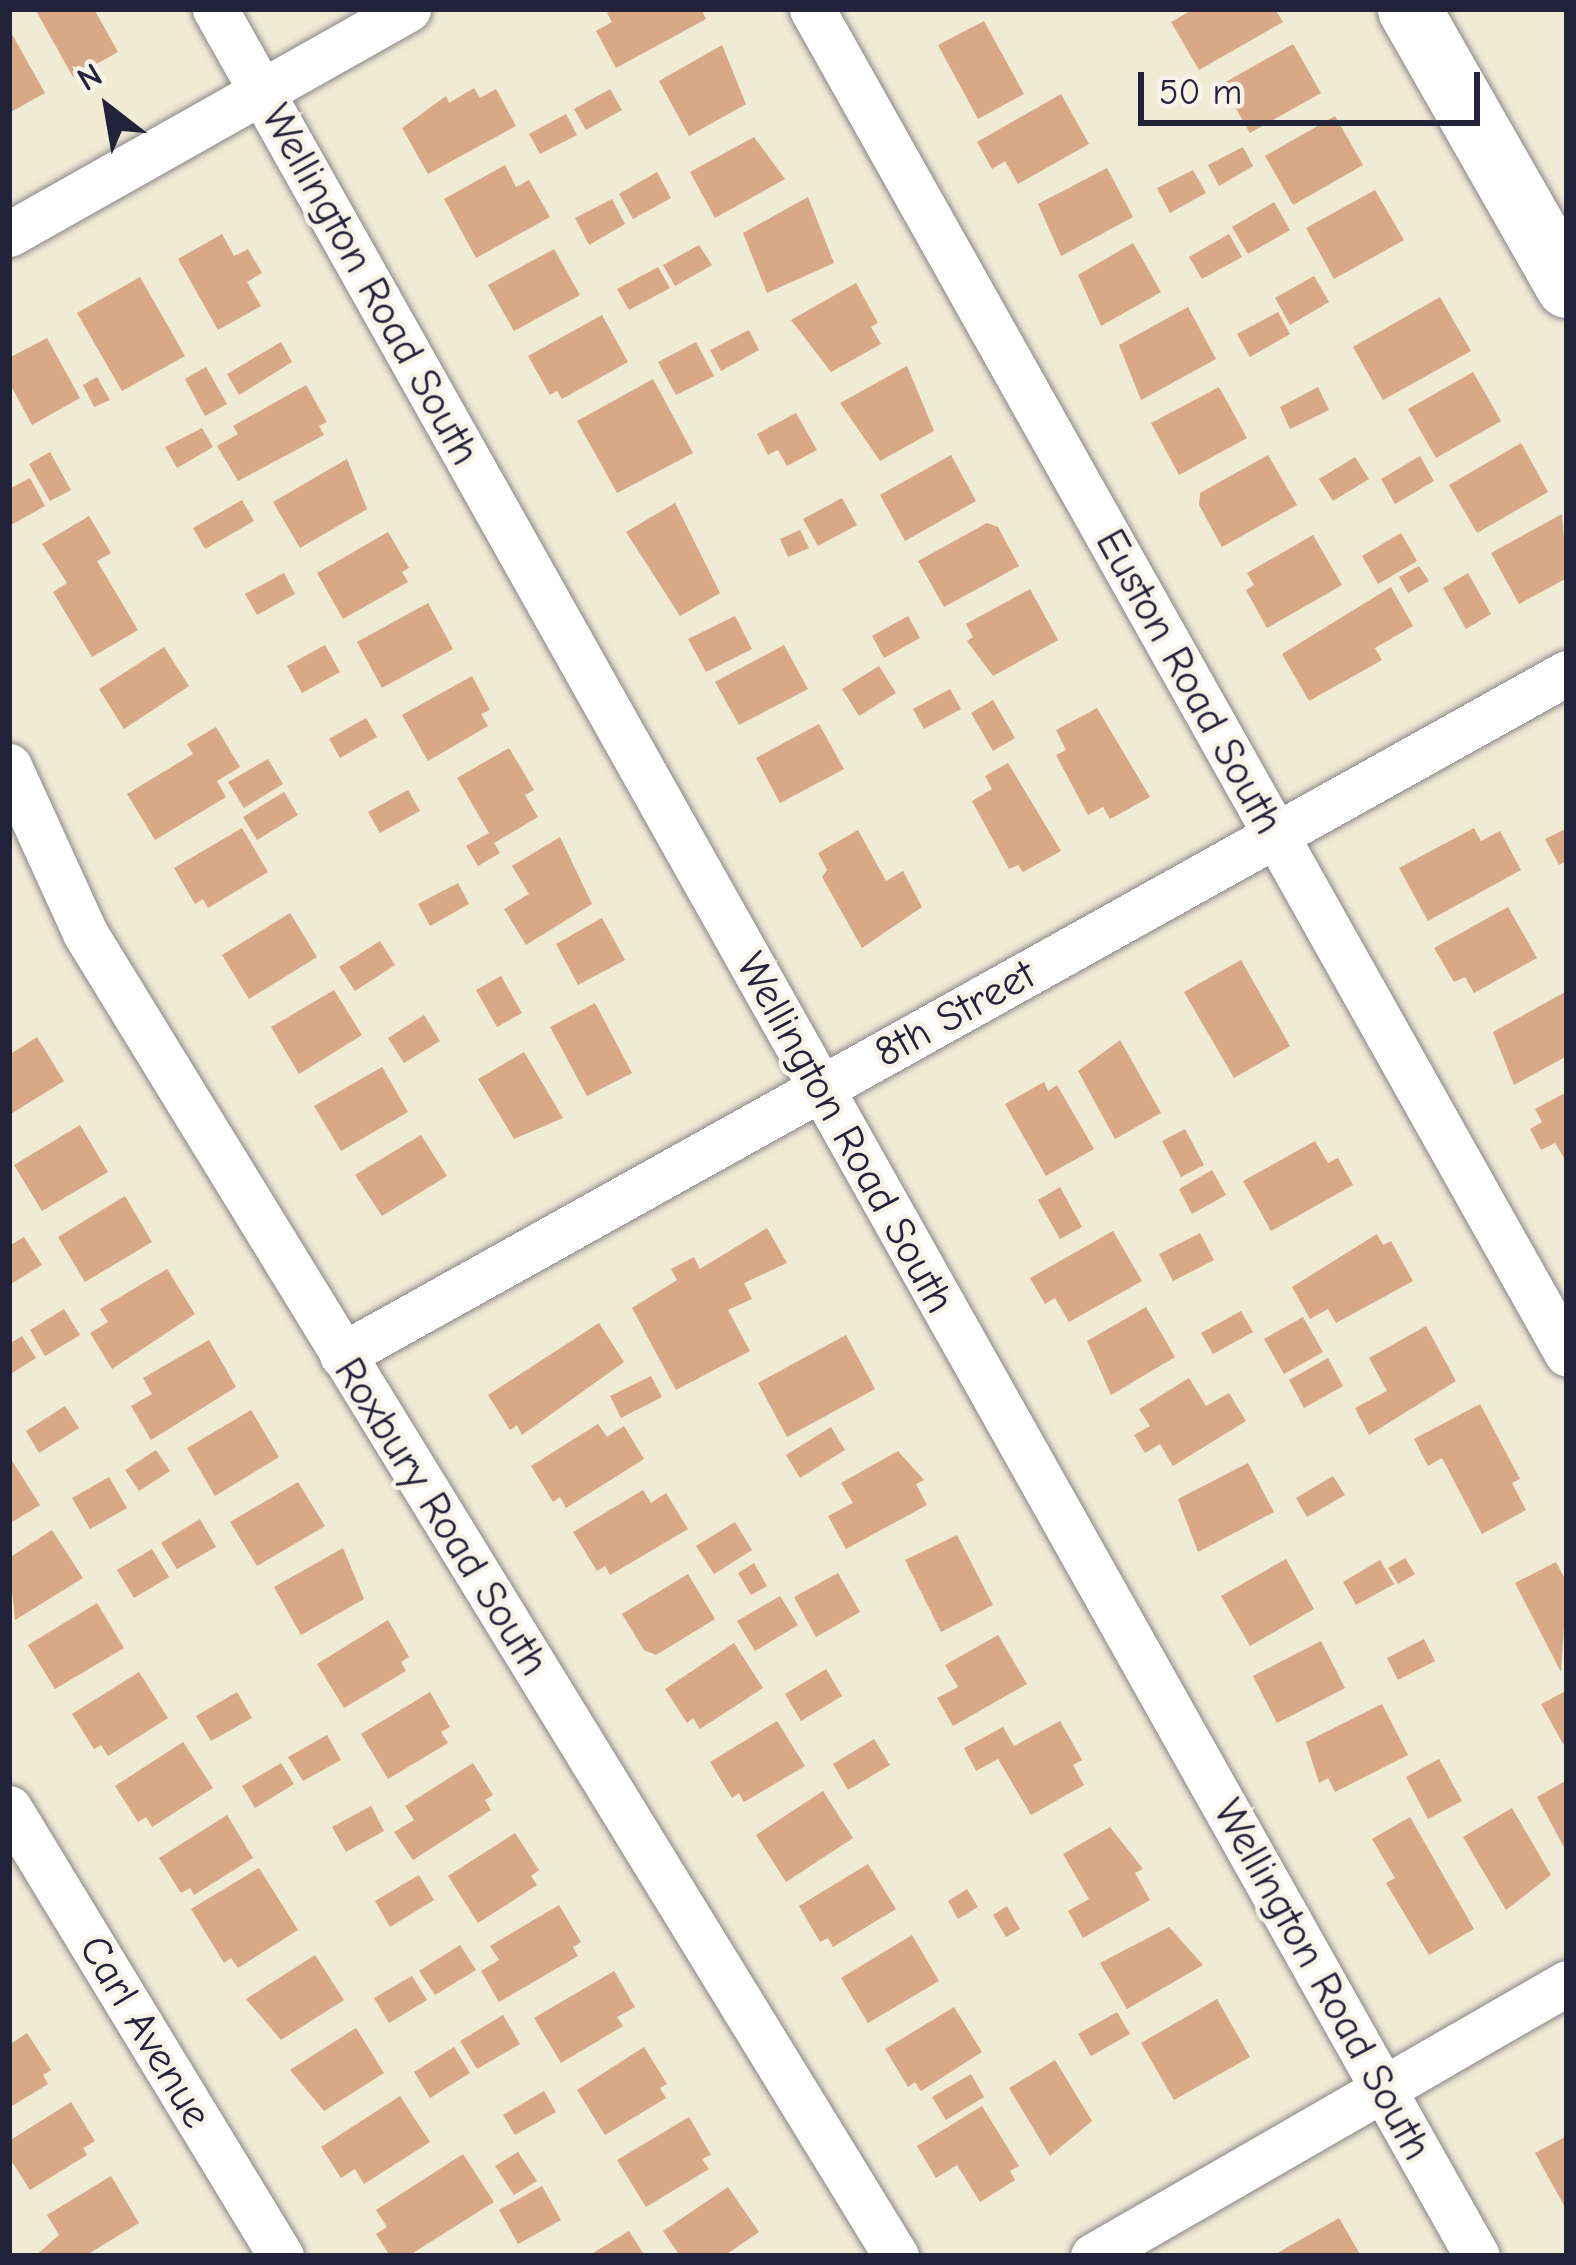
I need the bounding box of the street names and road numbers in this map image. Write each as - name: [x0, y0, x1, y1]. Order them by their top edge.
- street label: Wellington Road South: [250, 96, 490, 474]
- street label: Euston Road South: [1084, 521, 1294, 843]
- street label: Wellington Road South: [725, 944, 965, 1322]
- street label: 8th Street: [866, 949, 1044, 1079]
- street label: Roxbury Road South: [323, 1349, 559, 1685]
- street label: Wellington Road South: [1202, 1791, 1442, 2169]
- street label: Carl Avenue: [68, 1927, 222, 2137]

